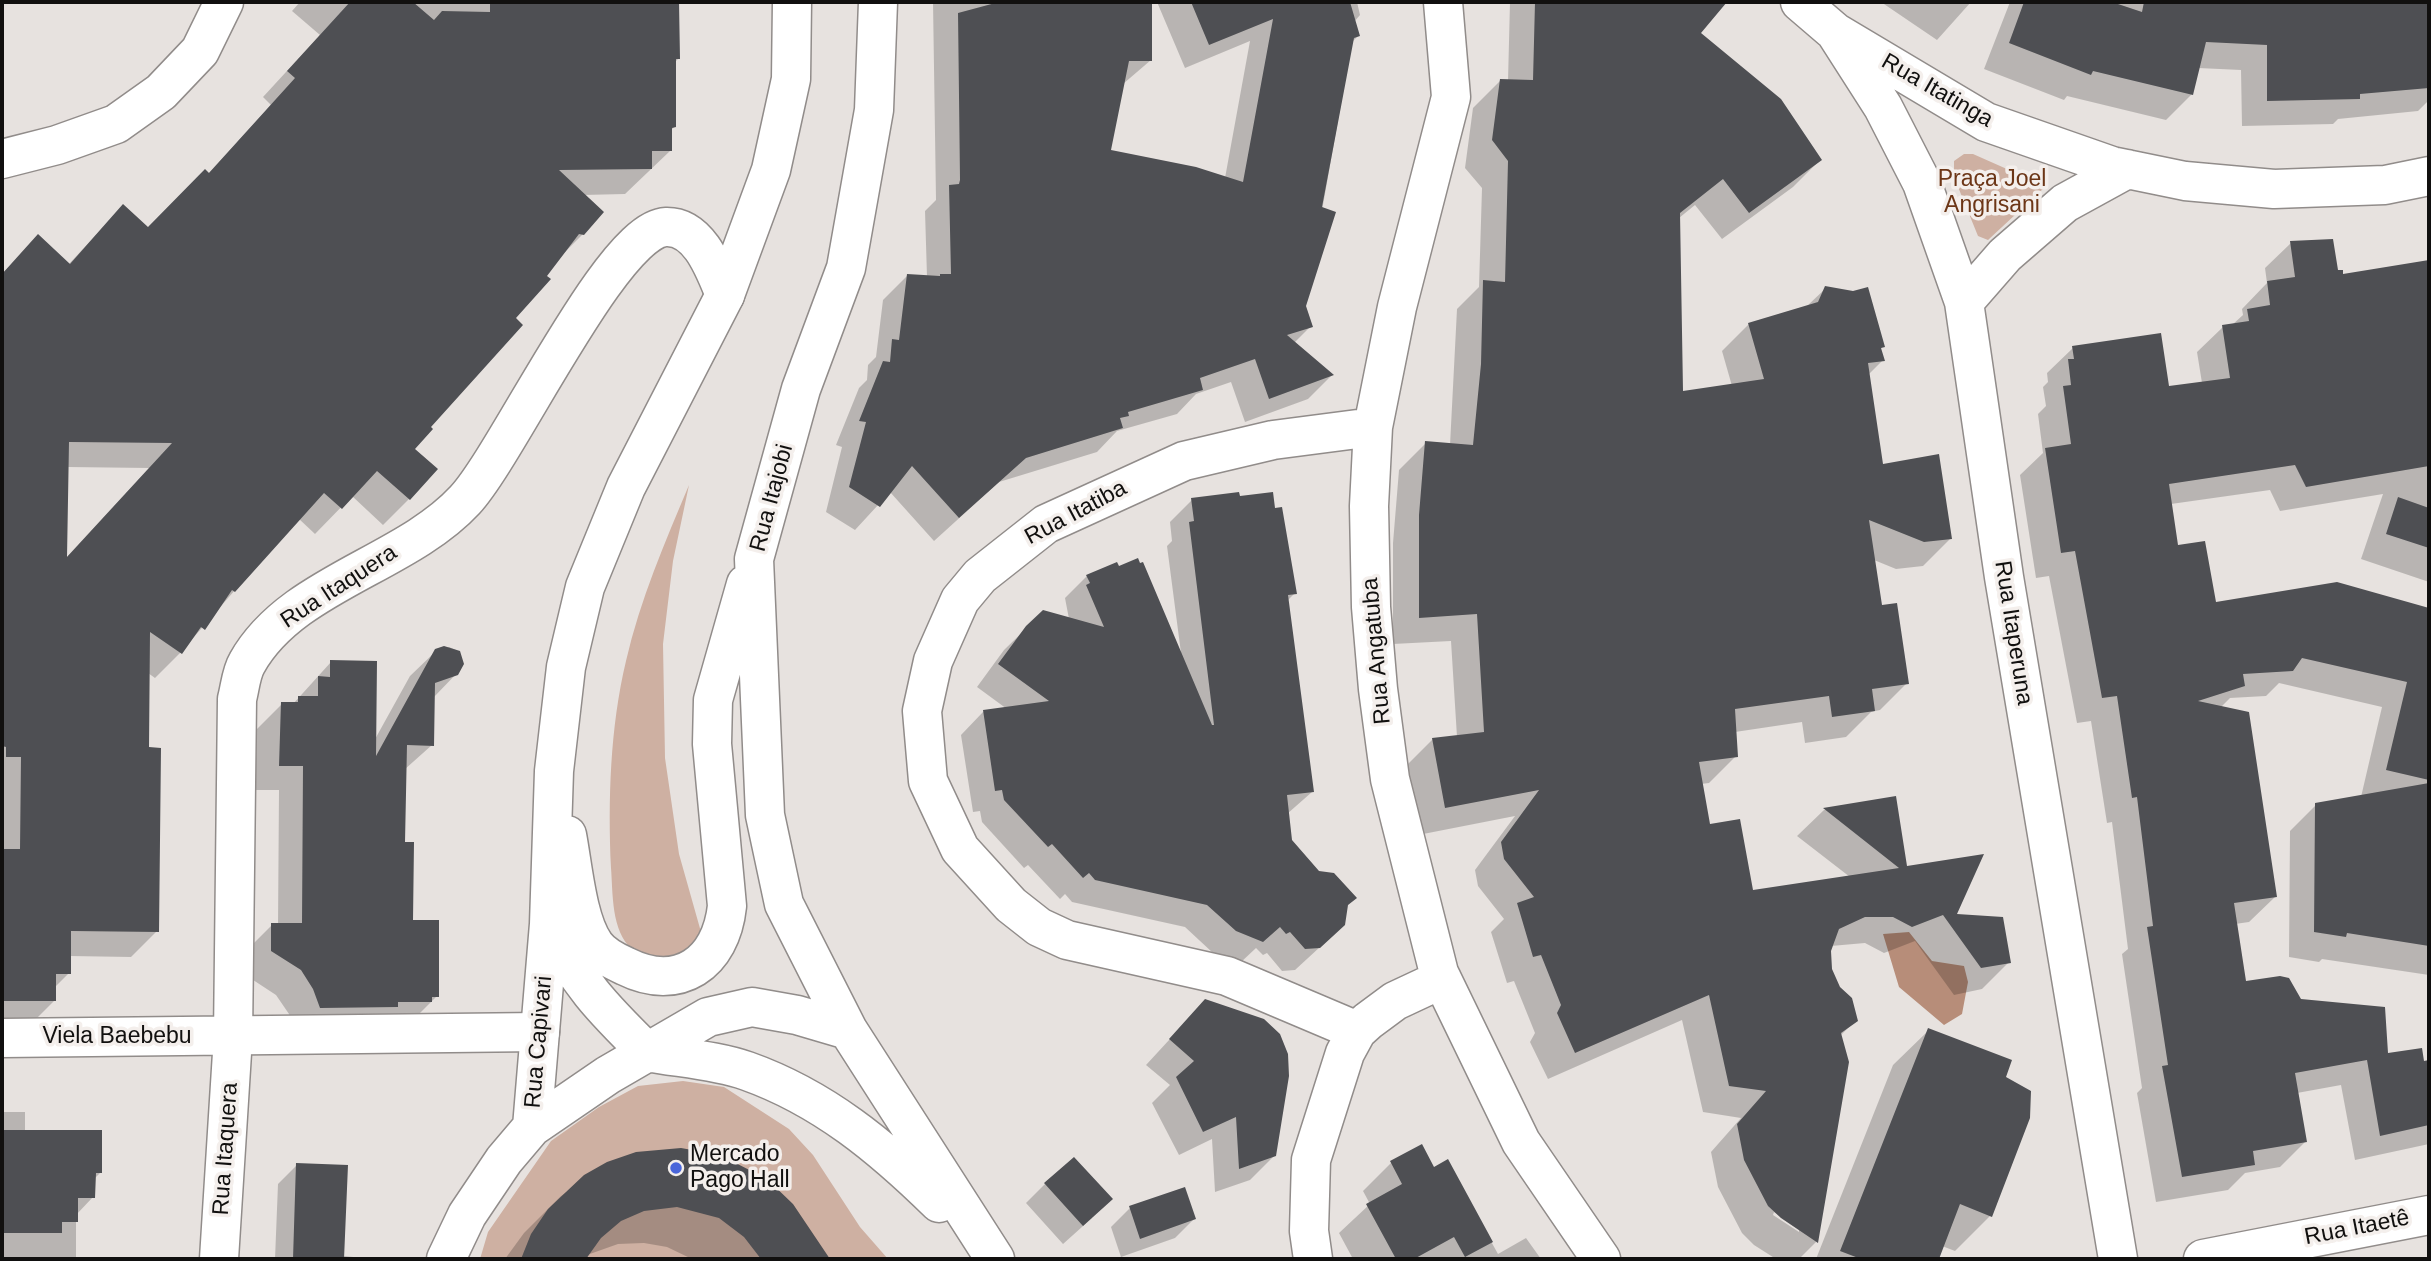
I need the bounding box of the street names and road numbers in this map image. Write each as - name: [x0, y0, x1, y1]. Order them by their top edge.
- street label: Rua Itatinga: [1876, 48, 1998, 134]
- street label: Rua Itajobi: [744, 441, 800, 555]
- street label: Rua Itatiba: [1020, 475, 1132, 551]
- street label: Rua Itaquera: [276, 539, 402, 635]
- street label: Rua Itaperuna: [1988, 559, 2038, 707]
- street label: Rua Angatuba: [1357, 577, 1397, 725]
- street label: Rua Capivari: [519, 975, 559, 1109]
- street label: Viela Baebebu: [42, 1023, 192, 1051]
- street label: Rua Itaquera: [208, 1082, 244, 1216]
- street label: Rua Itaetê: [2302, 1204, 2412, 1252]

